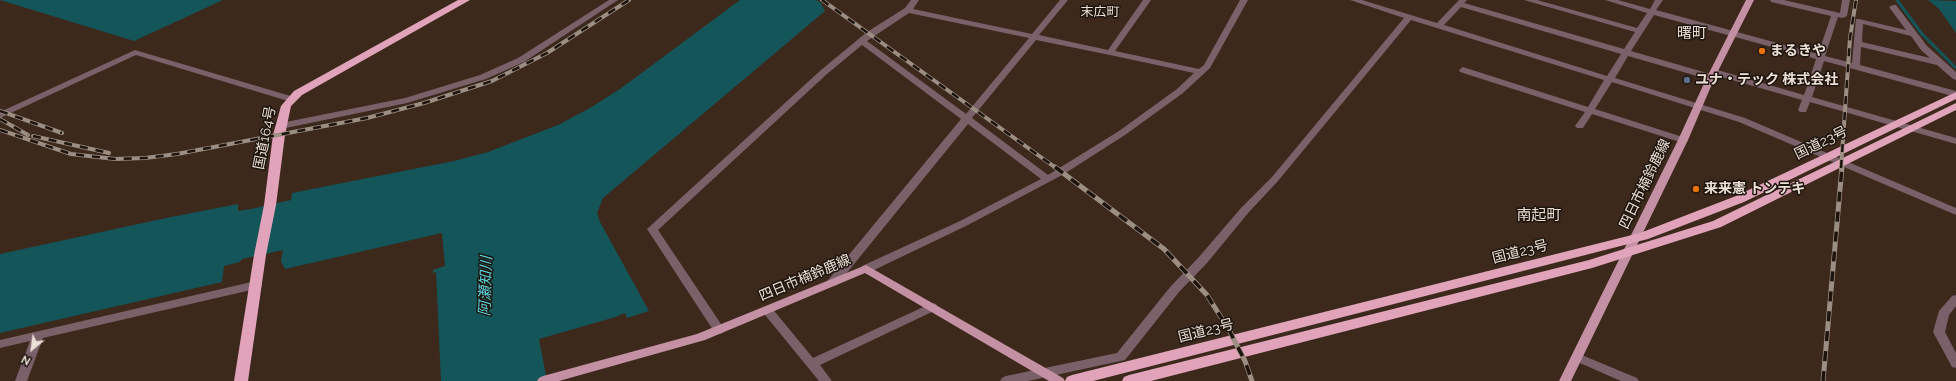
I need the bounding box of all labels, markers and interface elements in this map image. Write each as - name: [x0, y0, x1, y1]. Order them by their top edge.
- district label: 末広町: [1081, 4, 1119, 20]
- district label: 曙町: [1677, 24, 1707, 42]
- place label: まるきや: [1770, 43, 1826, 59]
- marker: まるきや: [1757, 46, 1767, 56]
- place label: ユナ・テック 株式会社: [1695, 72, 1838, 88]
- marker: ユナ・テック 株式会社: [1682, 75, 1692, 85]
- street label: 国道164号: [251, 105, 279, 171]
- street label: 国道23号: [1792, 123, 1850, 163]
- street label: 四日市楠鈴鹿線: [1616, 136, 1674, 232]
- place label: 来来憲 トンテキ: [1704, 181, 1805, 197]
- marker: 来来憲 トンテキ: [1691, 184, 1701, 194]
- district label: 南起町: [1517, 206, 1561, 224]
- street label: 国道23号: [1490, 237, 1550, 267]
- street label: 四日市楠鈴鹿線: [757, 251, 853, 305]
- water label: 阿瀬知川: [476, 256, 496, 316]
- street label: 国道23号: [1176, 316, 1236, 346]
- north arrow: [12, 329, 52, 369]
- text: N: [19, 352, 33, 368]

